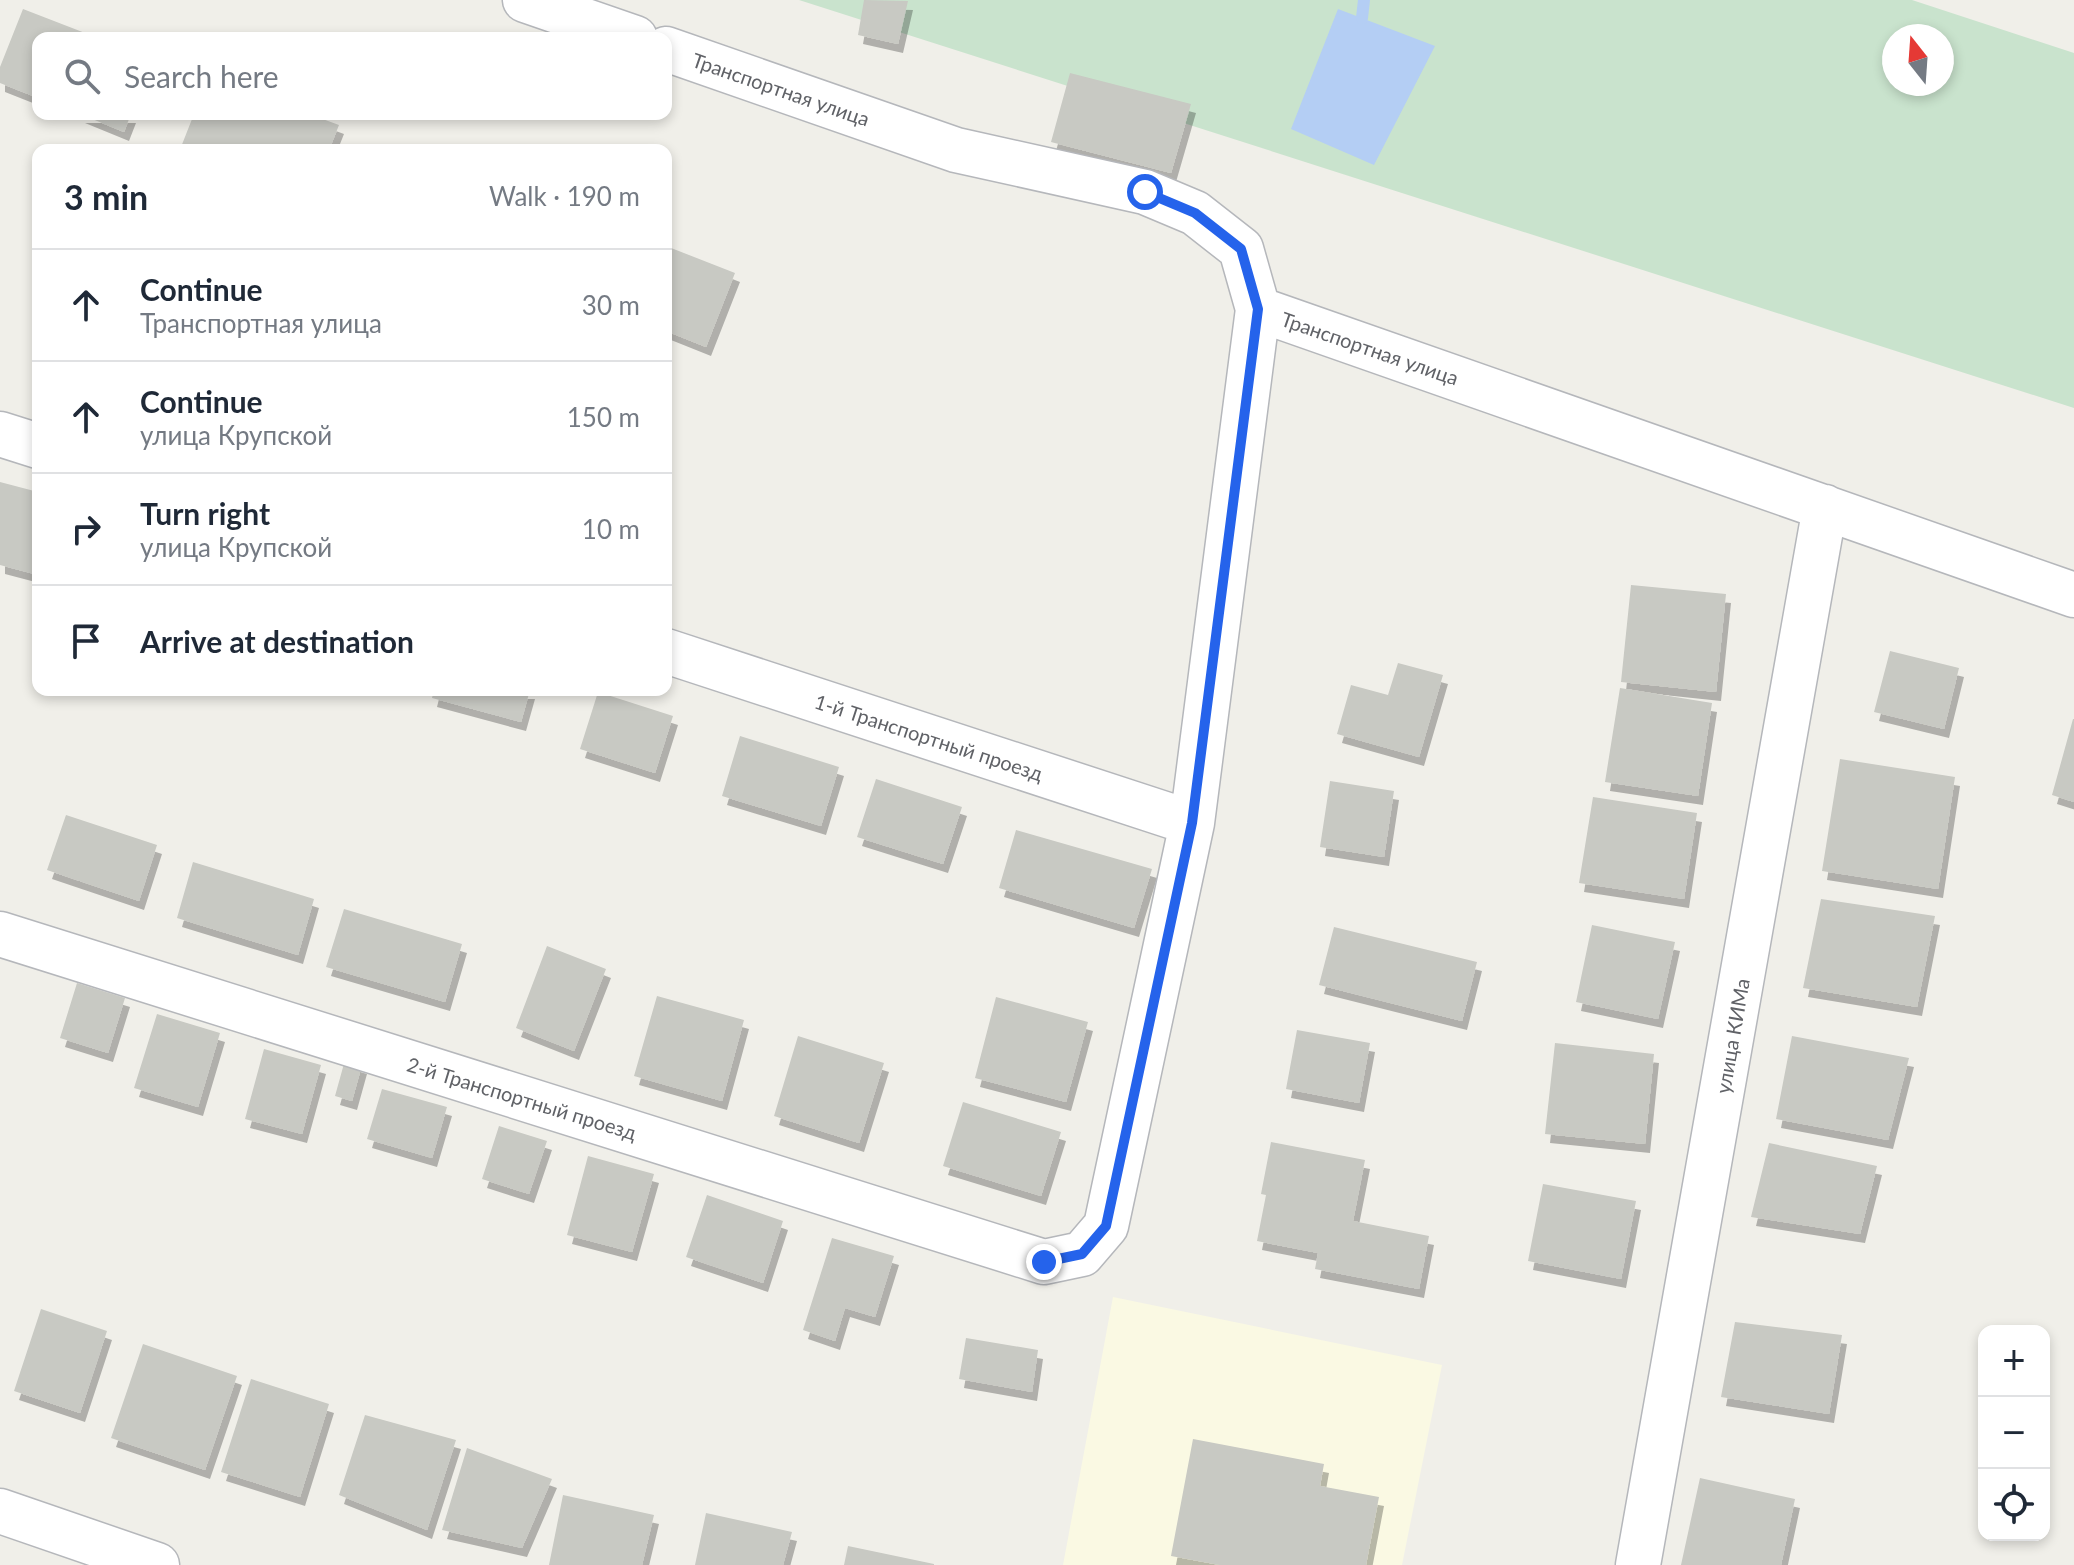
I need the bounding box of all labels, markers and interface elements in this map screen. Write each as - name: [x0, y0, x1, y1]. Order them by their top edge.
- north arrow: [1882, 24, 1954, 96]
- search box: [32, 32, 672, 120]
- street label: Транспортная улица: [689, 47, 873, 131]
- icon: search: [60, 54, 104, 98]
- text: Search here: [124, 58, 279, 94]
- route start: [1127, 174, 1163, 210]
- text: 3 min: [64, 176, 148, 217]
- text: Walk · 190 m: [489, 180, 640, 212]
- text: Continue: [140, 271, 263, 307]
- icon: ahead: [64, 283, 108, 327]
- text: 30 m: [582, 289, 640, 321]
- street label: Транспортная улица: [1278, 306, 1462, 390]
- text: Транспортная улица: [140, 307, 382, 339]
- text: Continue: [140, 383, 263, 419]
- icon: ahead: [64, 395, 108, 439]
- text: 150 m: [567, 401, 640, 433]
- text: улица Крупской: [140, 419, 332, 451]
- text: Turn right: [140, 495, 270, 531]
- icon: right: [64, 507, 108, 551]
- text: 10 m: [582, 513, 640, 545]
- text: улица Крупской: [140, 531, 332, 563]
- icon: arrive: [64, 619, 108, 663]
- text: Arrive at destination: [140, 623, 414, 659]
- street label: 1-й Транспортный проезд: [812, 689, 1046, 785]
- street label: улица КИМа: [1710, 976, 1754, 1096]
- street label: 2-й Транспортный проезд: [404, 1052, 640, 1144]
- route end: [1026, 1244, 1062, 1280]
- map controls: [1978, 1325, 2050, 1541]
- button: +: [1978, 1325, 2050, 1397]
- button: −: [1978, 1397, 2050, 1469]
- button: locate: [1978, 1469, 2050, 1541]

